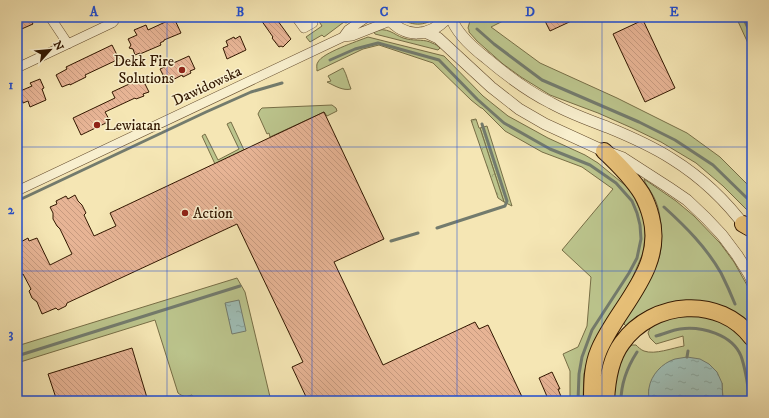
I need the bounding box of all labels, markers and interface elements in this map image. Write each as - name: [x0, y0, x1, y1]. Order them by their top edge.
- text: A: [89, 4, 99, 20]
- text: B: [236, 4, 244, 20]
- text: C: [380, 4, 389, 20]
- text: D: [525, 4, 535, 20]
- text: E: [669, 4, 679, 20]
- north arrow: [30, 30, 70, 70]
- text: N: [50, 39, 66, 53]
- place label: Dekk Fire Solutions: [114, 52, 174, 88]
- street label: Dawidowska: [169, 61, 245, 110]
- marker: Dekk Fire Solutions: [177, 65, 187, 75]
- text: 1: [9, 77, 14, 93]
- place label: Lewiatan: [105, 116, 161, 135]
- marker: Lewiatan: [92, 120, 102, 130]
- text: 2: [8, 202, 15, 218]
- place label: Action: [193, 204, 233, 223]
- marker: Action: [180, 208, 190, 218]
- text: 3: [9, 326, 14, 342]

